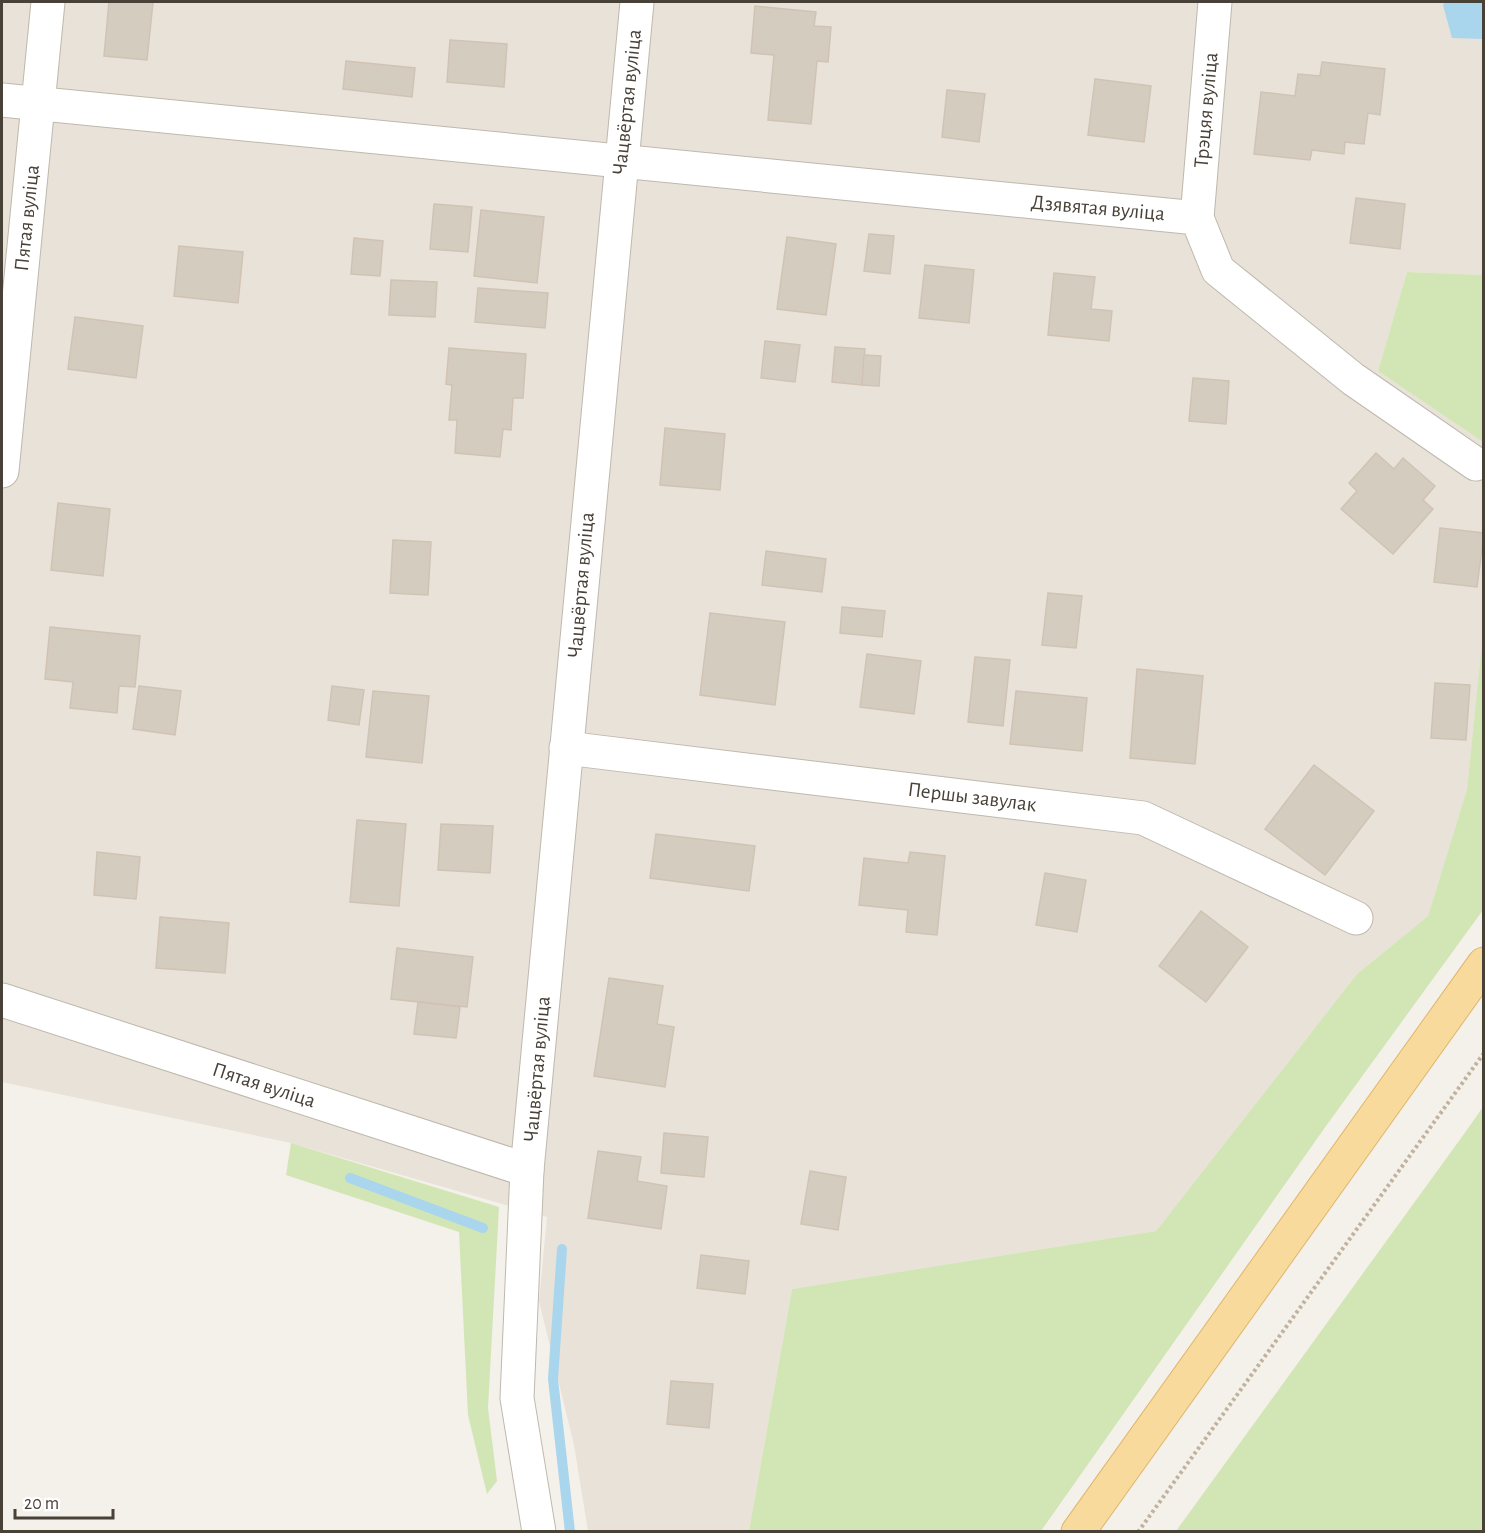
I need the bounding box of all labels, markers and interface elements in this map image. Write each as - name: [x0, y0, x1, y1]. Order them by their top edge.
- street label: Чацвёртая вуліца: [609, 28, 645, 176]
- street label: Трэцяя вуліца: [1190, 51, 1222, 169]
- street label: Пятая вуліца: [11, 163, 43, 272]
- street label: Дзявятая вуліца: [1030, 192, 1166, 224]
- street label: Чацвёртая вуліца: [564, 511, 598, 659]
- street label: Першы завулак: [906, 779, 1038, 815]
- street label: Чацвёртая вуліца: [520, 995, 554, 1143]
- street label: Пятая вуліца: [210, 1058, 319, 1112]
- scale bar: [15, 1482, 112, 1520]
- text: 20 m: [24, 1495, 59, 1513]

